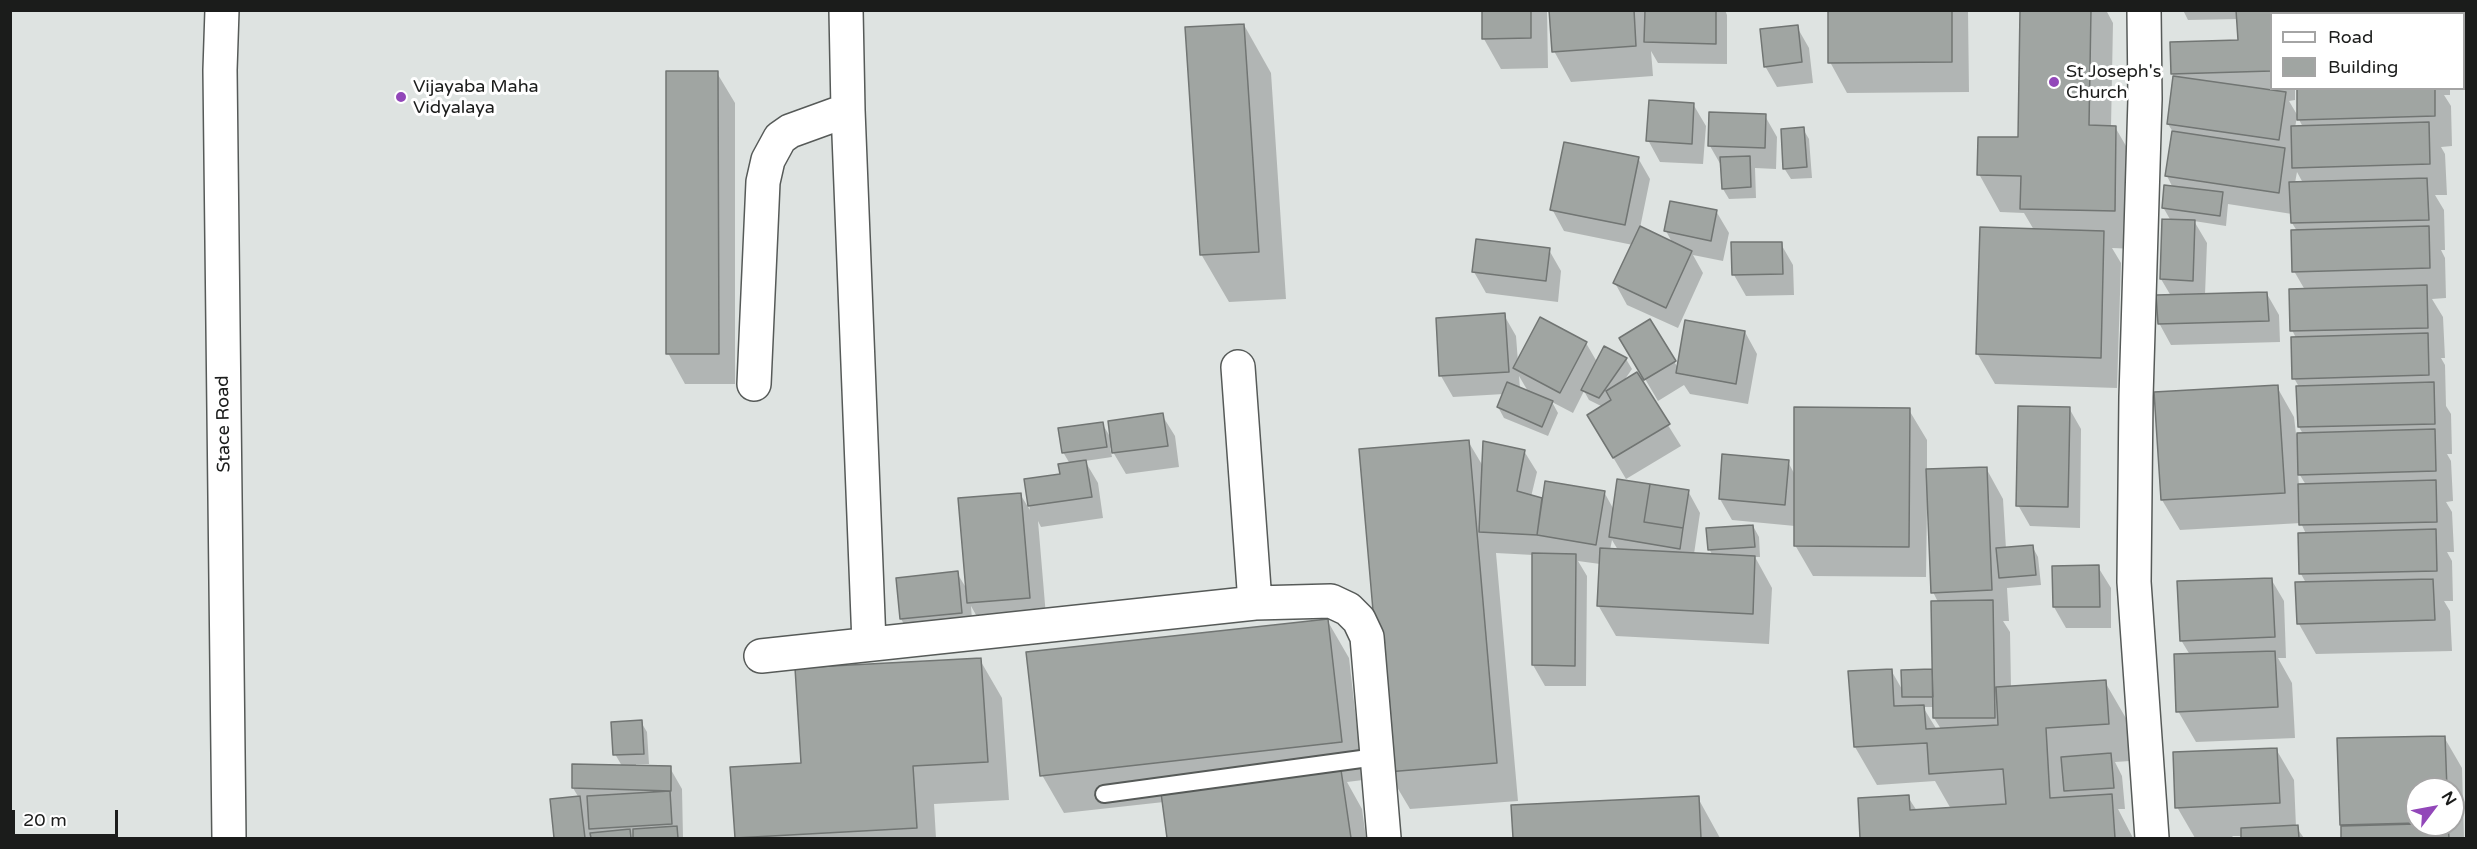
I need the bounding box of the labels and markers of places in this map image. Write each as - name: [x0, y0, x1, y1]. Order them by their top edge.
- place label: St Joseph's Church: [2066, 61, 2161, 104]
- marker: St Joseph's Church: [2047, 75, 2061, 89]
- place label: Vijayaba Maha Vidyalaya: [413, 76, 539, 118]
- marker: Vijayaba Maha Vidyalaya: [394, 90, 408, 104]

